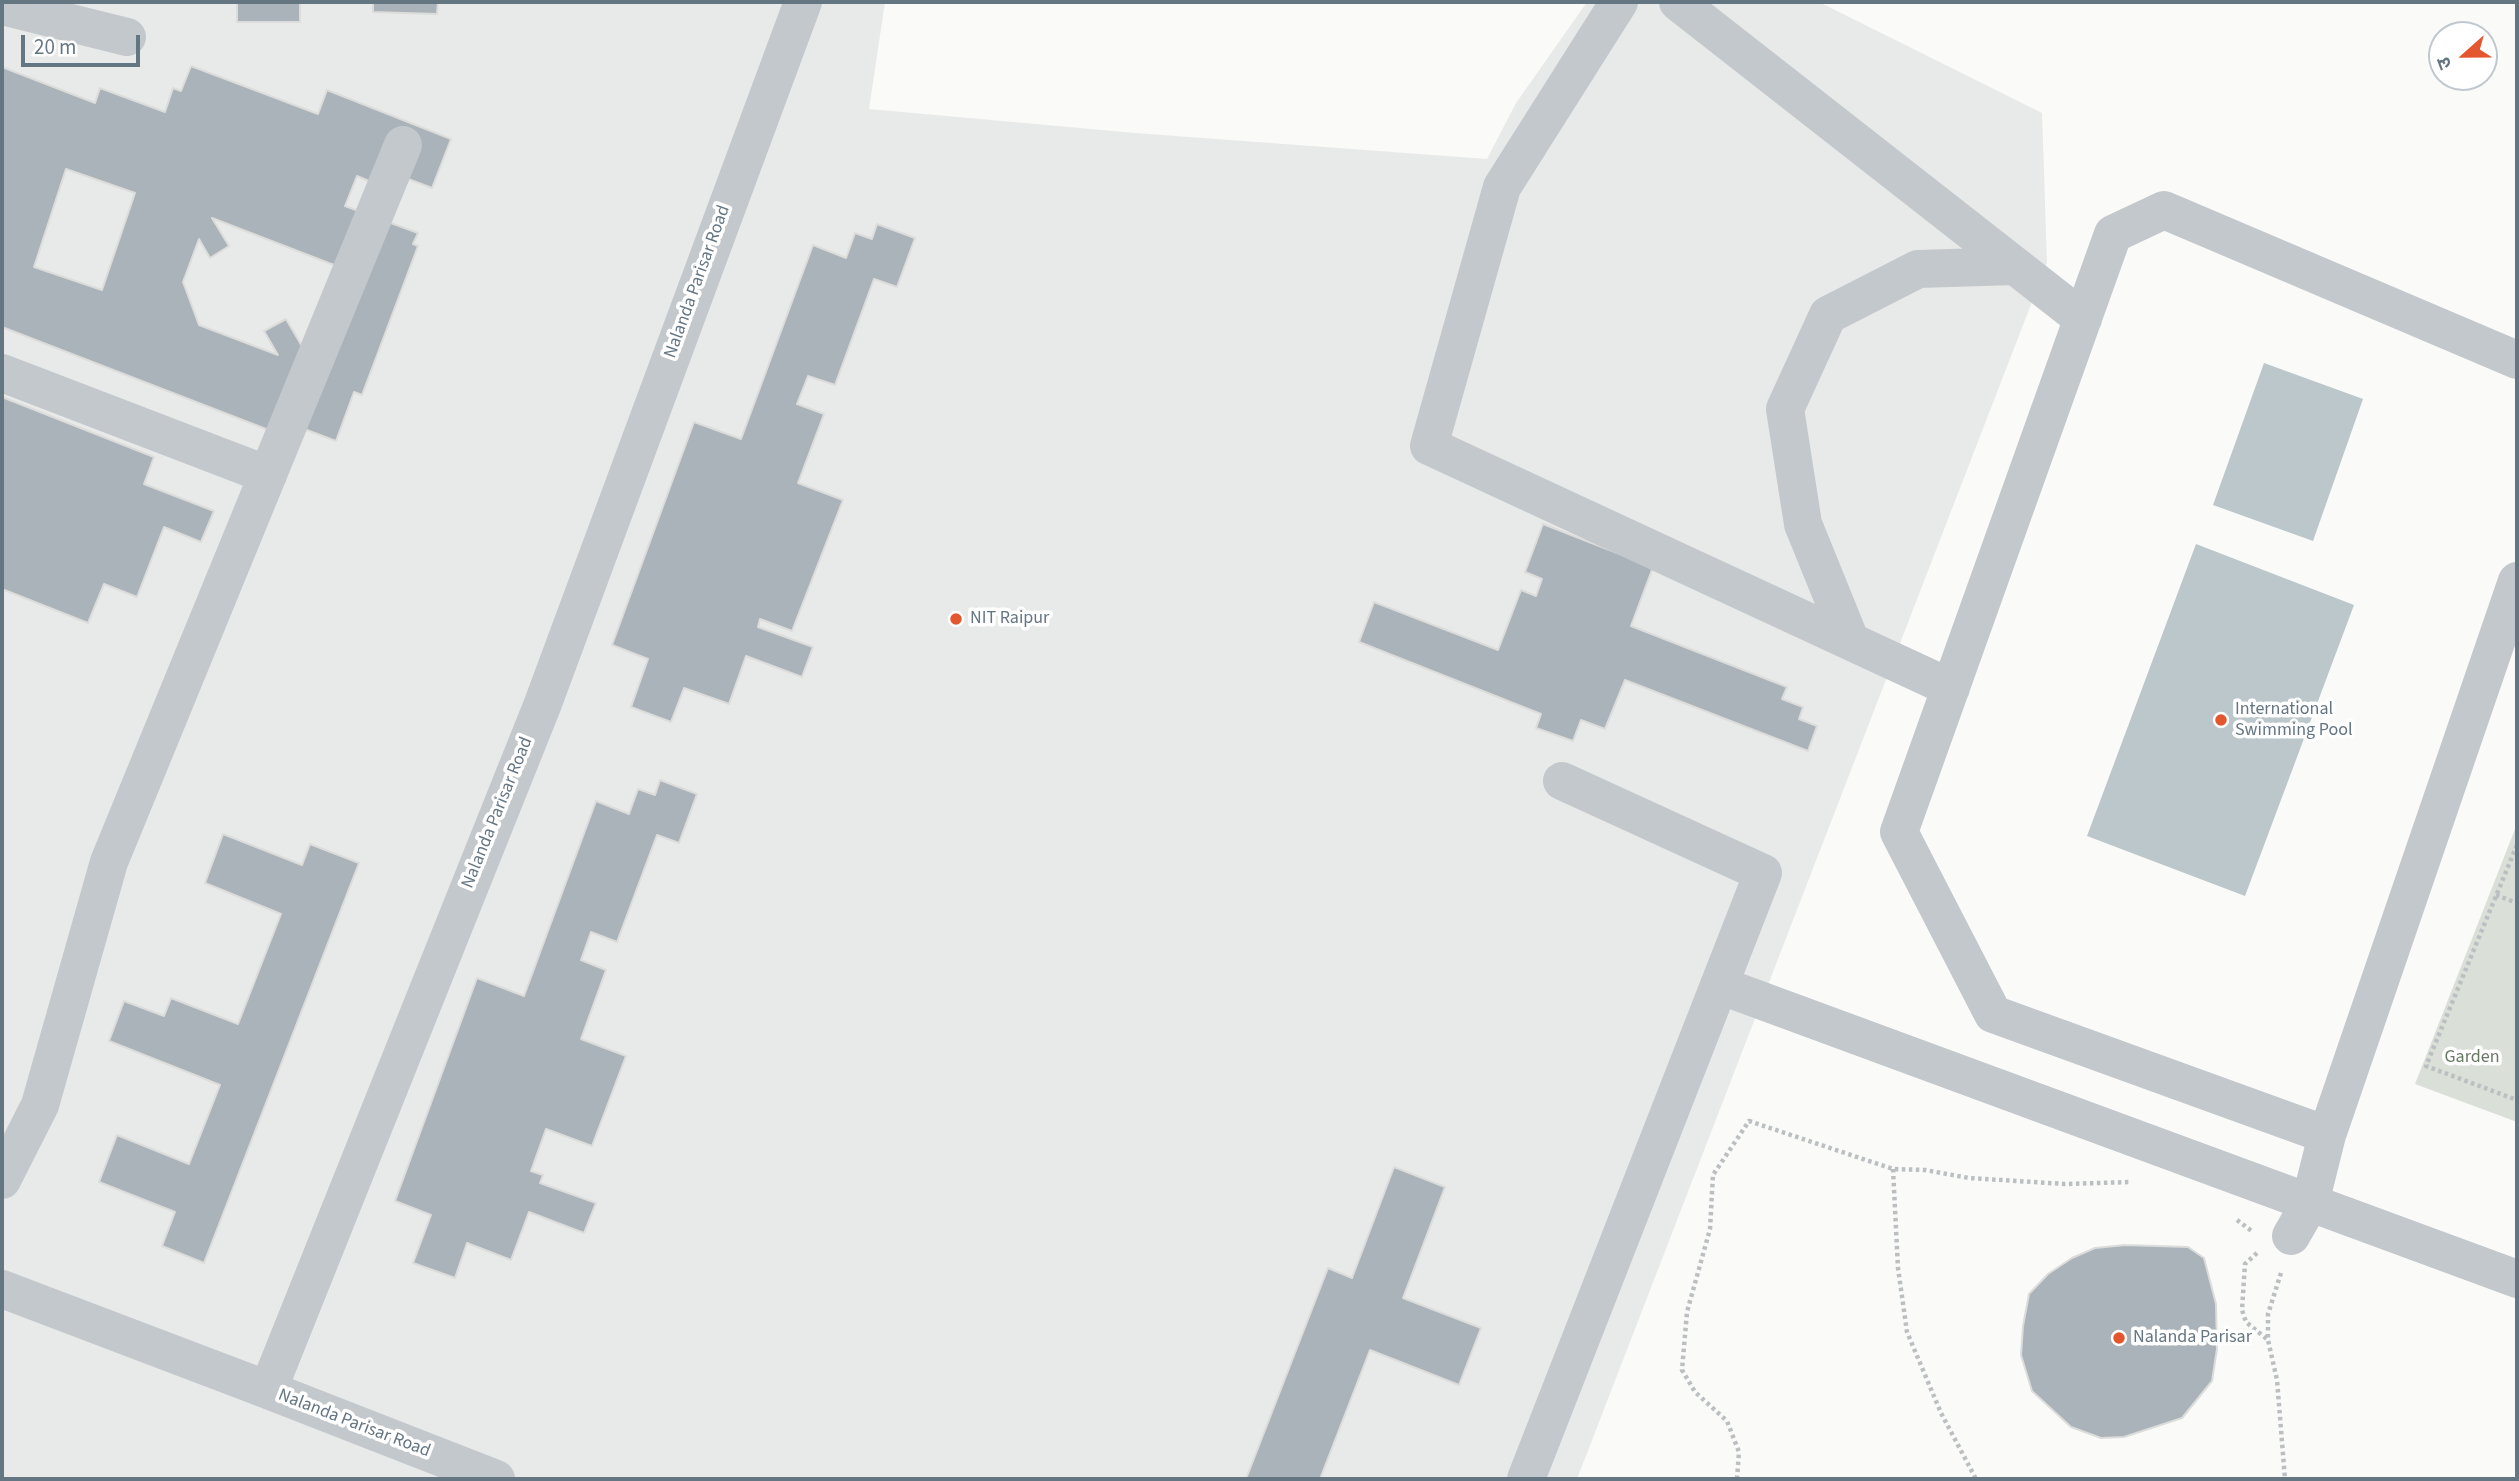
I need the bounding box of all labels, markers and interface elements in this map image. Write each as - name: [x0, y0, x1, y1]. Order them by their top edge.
- scale bar: [24, 21, 144, 65]
- north arrow: [2428, 21, 2498, 91]
- text: 20 m: [34, 32, 76, 62]
- text: उ: [2430, 53, 2459, 73]
- street label: Nalanda Parisar Road: [660, 203, 736, 361]
- place label: NIT Raipur: [970, 608, 1049, 630]
- marker: NIT Raipur: [948, 611, 964, 627]
- place label: International Swimming Pool: [2235, 699, 2353, 742]
- marker: International Swimming Pool: [2213, 712, 2229, 728]
- street label: Nalanda Parisar Road: [458, 734, 538, 892]
- park label: Garden: [2444, 1047, 2500, 1069]
- place label: Nalanda Parisar: [2133, 1327, 2252, 1349]
- marker: Nalanda Parisar: [2111, 1330, 2127, 1346]
- street label: Nalanda Parisar Road: [275, 1385, 433, 1463]

